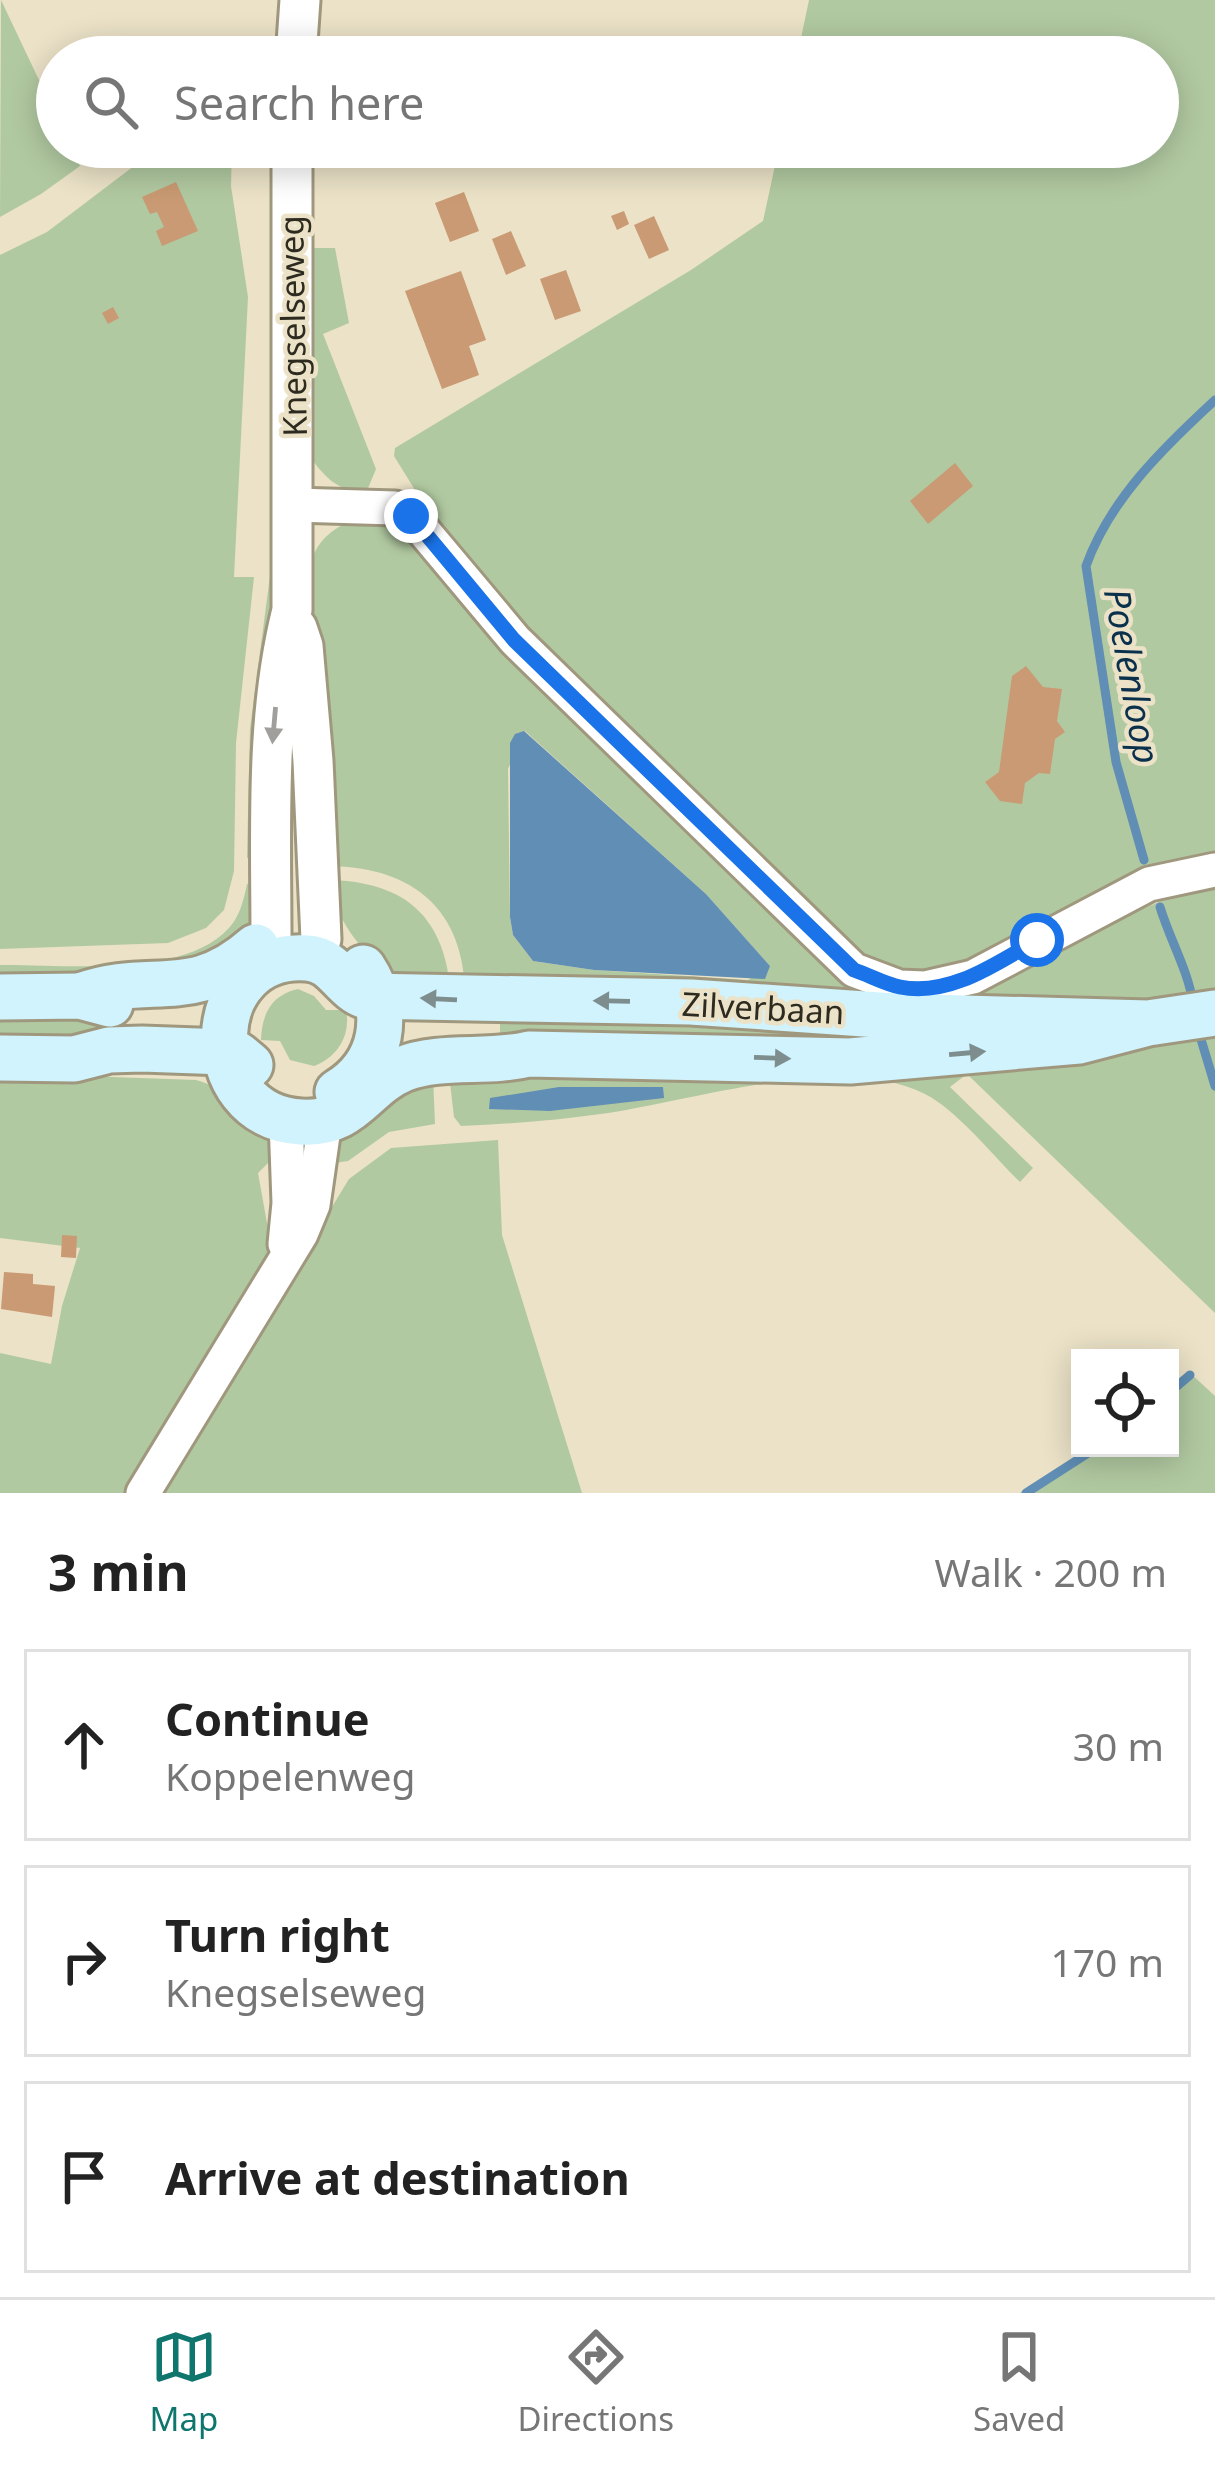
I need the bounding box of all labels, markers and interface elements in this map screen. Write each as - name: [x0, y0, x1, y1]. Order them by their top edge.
- search box: [36, 36, 1179, 168]
- icon: search: [78, 69, 144, 135]
- text: Search here: [174, 72, 424, 133]
- street label: Knegselseweg: [268, 215, 317, 437]
- route end: [384, 489, 438, 543]
- water label: Poelenloop: [1093, 584, 1172, 768]
- one-way arrow: [264, 707, 283, 744]
- route start: [1010, 913, 1064, 967]
- street label: Zilverbaan: [681, 981, 845, 1034]
- one-way arrow: [419, 989, 457, 1008]
- one-way arrow: [592, 992, 630, 1011]
- one-way arrow: [949, 1043, 986, 1062]
- one-way arrow: [754, 1048, 792, 1067]
- map controls: [1071, 1349, 1179, 1457]
- button: locate: [1071, 1349, 1179, 1457]
- text: 3 min: [48, 1536, 189, 1606]
- text: Walk · 200 m: [934, 1545, 1167, 1598]
- text: Continue: [165, 1688, 370, 1749]
- icon: ahead: [51, 1712, 117, 1778]
- text: 30 m: [1073, 1719, 1164, 1772]
- text: Koppelenweg: [165, 1749, 416, 1802]
- text: Turn right: [165, 1904, 390, 1965]
- icon: right: [51, 1928, 117, 1994]
- text: 170 m: [1050, 1935, 1164, 1988]
- text: Knegselseweg: [165, 1965, 427, 2018]
- icon: arrive: [51, 2144, 117, 2210]
- text: Arrive at destination: [165, 2147, 630, 2208]
- tab: Map: [150, 2324, 218, 2441]
- tab: Directions: [517, 2324, 674, 2441]
- tab: Saved: [973, 2324, 1065, 2441]

